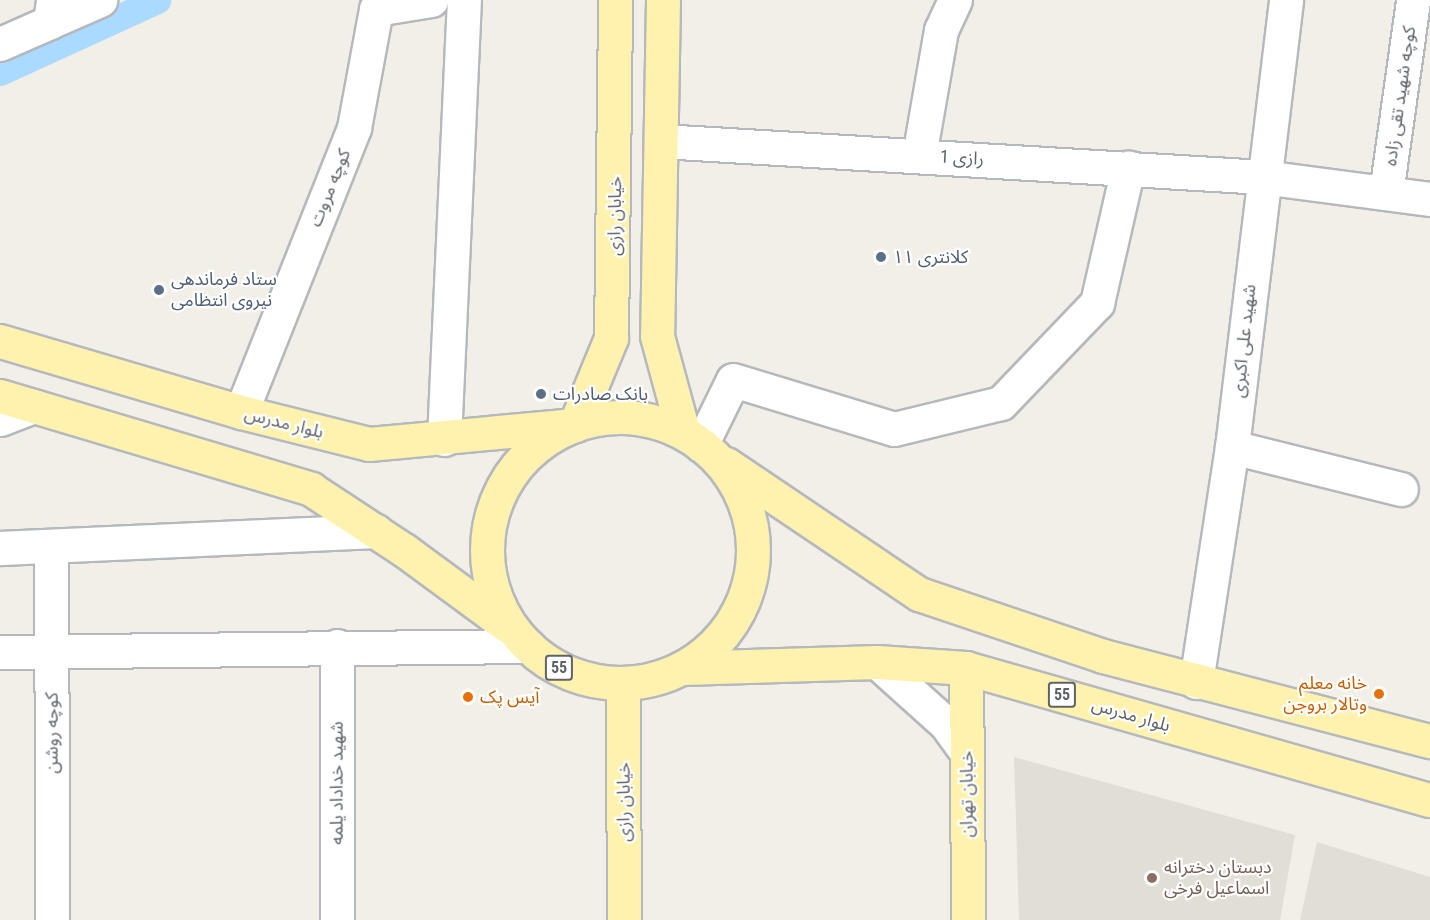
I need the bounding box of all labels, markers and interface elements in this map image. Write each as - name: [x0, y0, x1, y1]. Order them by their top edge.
- street label: کوچه شهید تقی زاده: [1379, 25, 1421, 167]
- street label: کوچه مروت: [305, 146, 355, 230]
- street label: رازی 1: [940, 146, 984, 170]
- street label: خیابان رازی: [604, 176, 626, 256]
- place label: کلانتری ۱۱: [893, 246, 968, 268]
- marker: کلانتری ۱۱: [874, 250, 888, 264]
- place label: ستاد فرماندهی نیروی انتظامی: [171, 269, 277, 312]
- marker: ستاد فرماندهی نیروی انتظامی: [152, 283, 166, 297]
- street label: شهید علی اکبری: [1227, 283, 1261, 399]
- place label: بانک صادرات: [553, 383, 648, 405]
- marker: بانک صادرات: [534, 387, 548, 401]
- street label: بلوار مدرس: [242, 403, 326, 443]
- road number: 55: [544, 655, 574, 681]
- place label: خانه معلم وتالار بروجن: [1283, 673, 1367, 716]
- road number: 55: [1047, 682, 1077, 708]
- place label: آیس پک: [480, 686, 540, 708]
- marker: خانه معلم وتالار بروجن: [1372, 687, 1386, 701]
- marker: آیس پک: [461, 690, 475, 704]
- street label: کوچه روشن: [41, 692, 63, 774]
- street label: بلوار مدرس: [1089, 694, 1173, 736]
- street label: شهید خداداد یلمه: [326, 721, 348, 845]
- street label: خیابان تهران: [956, 751, 978, 837]
- street label: خیابان رازی: [613, 762, 635, 842]
- place label: دبستان دخترانه اسماعیل فرخی: [1164, 857, 1272, 900]
- marker: دبستان دخترانه اسماعیل فرخی: [1145, 871, 1159, 885]

